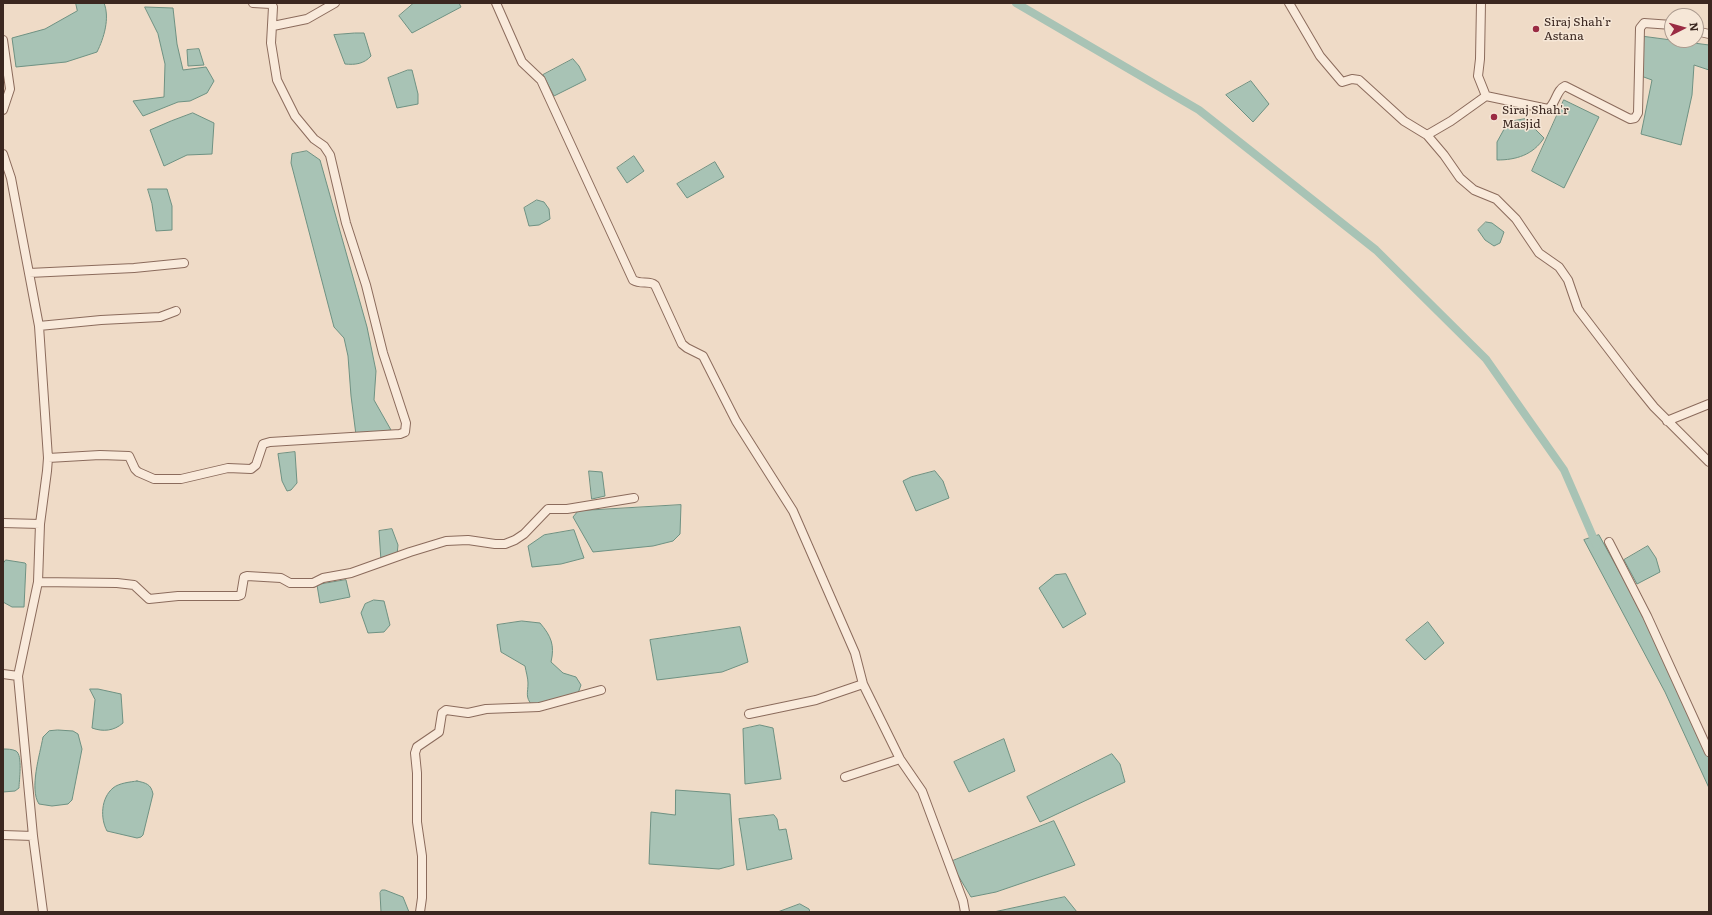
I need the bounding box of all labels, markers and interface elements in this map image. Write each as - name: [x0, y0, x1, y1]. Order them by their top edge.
- north arrow: [1664, 8, 1704, 48]
- place label: Siraj Shah'r Astana: [1544, 15, 1611, 43]
- text: N: [1687, 21, 1703, 32]
- marker: Siraj Shah'r Astana: [1531, 24, 1541, 34]
- place label: Siraj Shah'r Masjid: [1502, 103, 1569, 131]
- marker: Siraj Shah'r Masjid: [1489, 112, 1499, 122]

